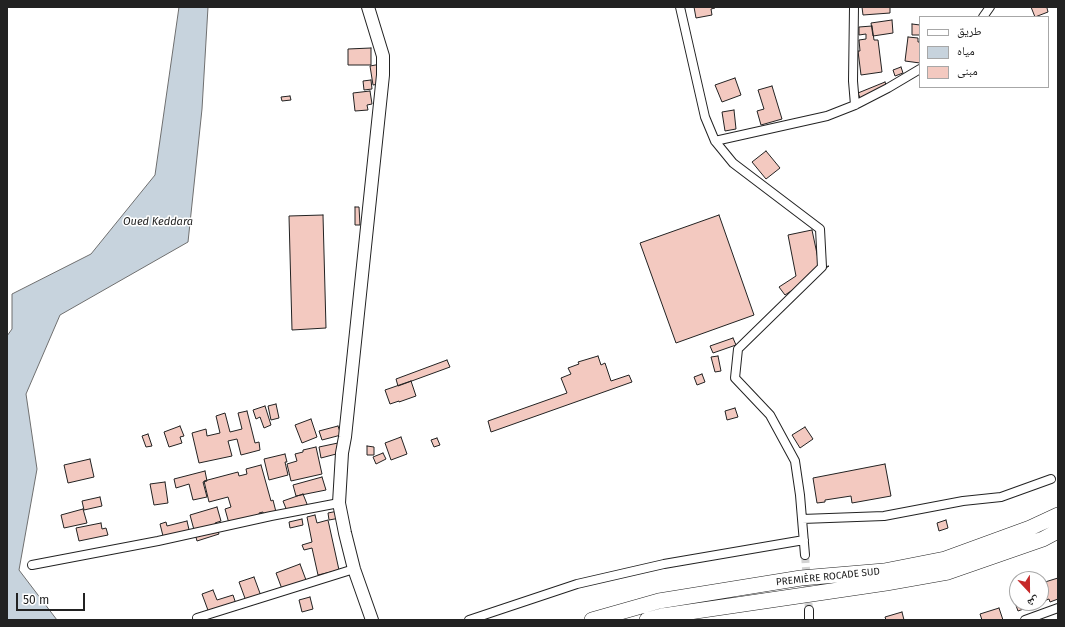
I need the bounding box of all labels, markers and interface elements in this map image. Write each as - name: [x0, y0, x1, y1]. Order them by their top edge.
- legend: [919, 16, 1049, 88]
- text: طريق: [957, 24, 982, 38]
- text: مياه: [957, 44, 975, 58]
- text: مبنى: [957, 64, 978, 78]
- water label: Oued Keddara: [123, 215, 193, 229]
- street label: PREMIÈRE ROCADE SUD: [775, 566, 881, 588]
- north arrow: [1009, 571, 1049, 611]
- scale bar: [18, 585, 87, 611]
- text: 50 m: [23, 593, 49, 607]
- text: ش: [1025, 593, 1041, 610]

